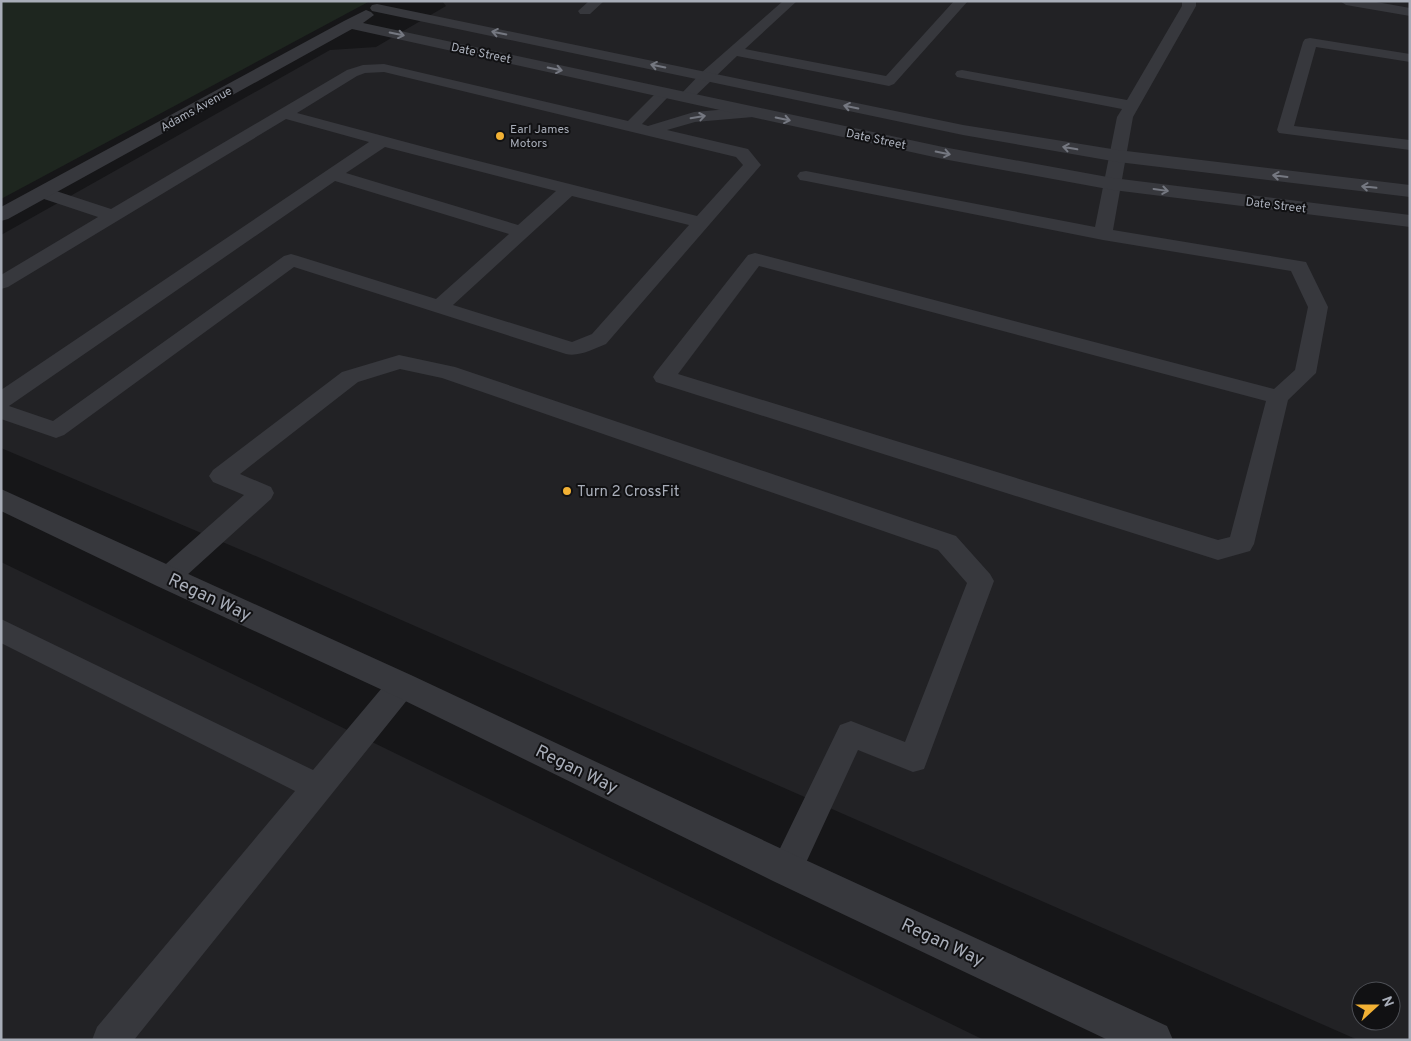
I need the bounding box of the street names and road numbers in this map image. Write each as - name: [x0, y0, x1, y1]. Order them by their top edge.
- street label: Date Street: [449, 40, 512, 68]
- street label: Adams Avenue: [158, 84, 235, 136]
- street label: Date Street: [844, 126, 907, 154]
- street label: Date Street: [1245, 194, 1307, 218]
- street label: Regan Way: [164, 569, 255, 628]
- street label: Regan Way: [531, 740, 621, 800]
- street label: Regan Way: [897, 914, 988, 973]

